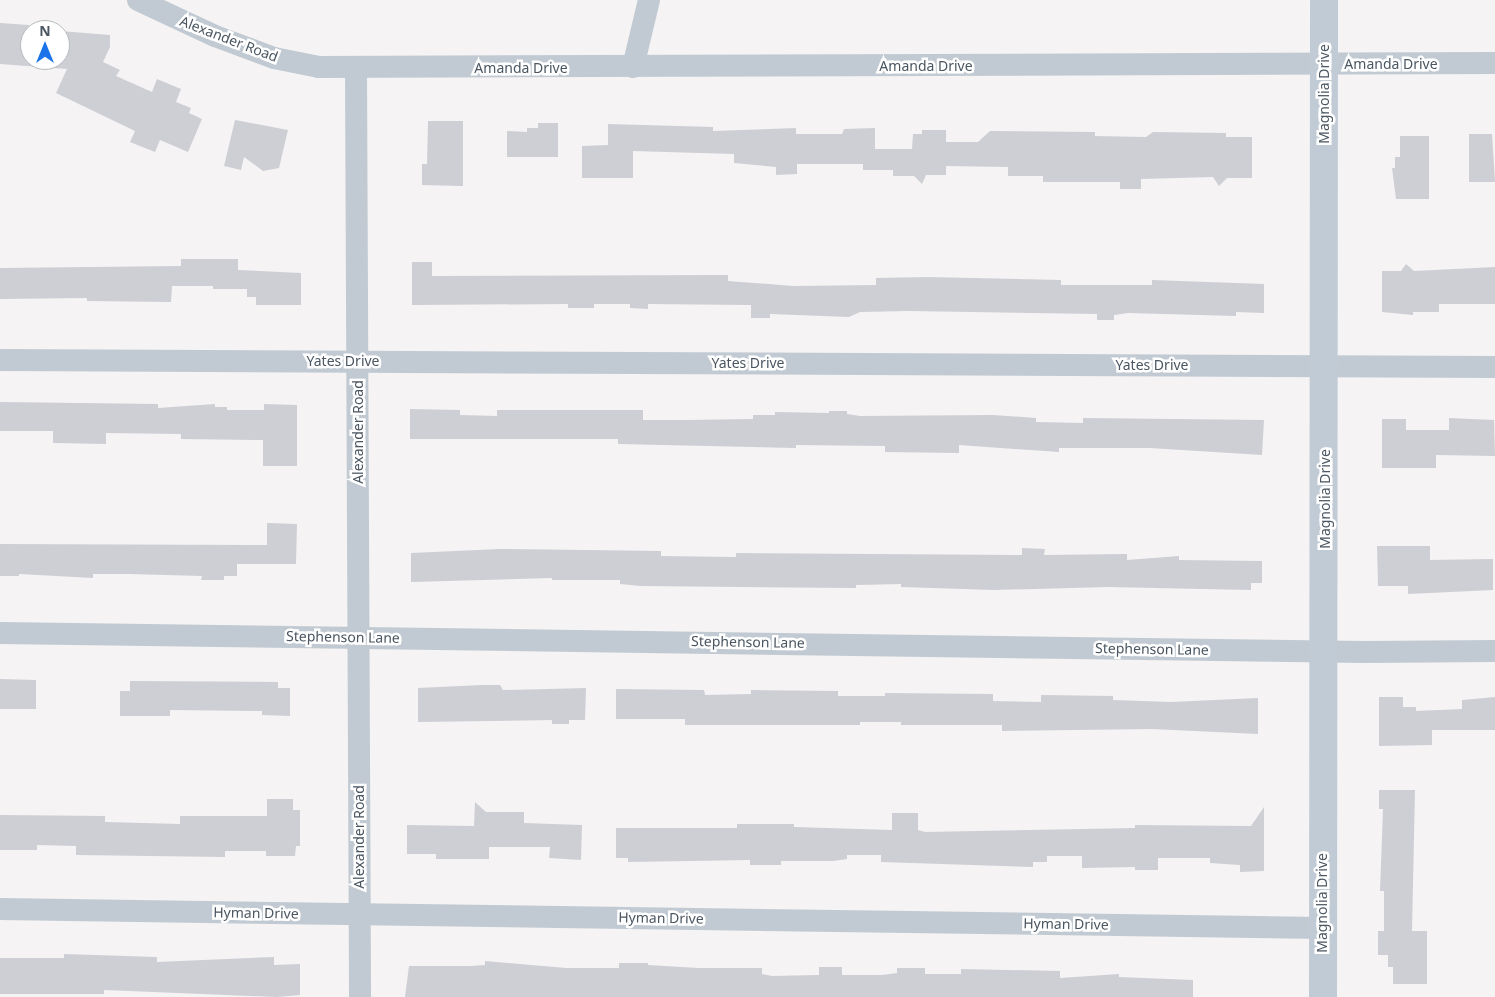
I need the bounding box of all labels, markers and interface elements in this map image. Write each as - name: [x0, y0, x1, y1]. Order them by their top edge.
- street label: Alexander Road: [178, 13, 280, 65]
- north arrow: [20, 20, 70, 70]
- text: N: [39, 21, 51, 40]
- street label: Magnolia Drive: [1316, 44, 1332, 144]
- street label: Amanda Drive: [1344, 56, 1438, 72]
- street label: Amanda Drive: [879, 58, 973, 74]
- street label: Amanda Drive: [474, 60, 568, 76]
- street label: Yates Drive: [307, 353, 379, 369]
- street label: Yates Drive: [712, 355, 784, 371]
- street label: Yates Drive: [1116, 357, 1188, 373]
- street label: Alexander Road: [350, 380, 366, 484]
- street label: Magnolia Drive: [1317, 449, 1333, 549]
- street label: Stephenson Lane: [286, 628, 400, 646]
- street label: Stephenson Lane: [691, 633, 805, 651]
- street label: Stephenson Lane: [1095, 640, 1209, 658]
- street label: Alexander Road: [351, 785, 367, 889]
- street label: Magnolia Drive: [1314, 853, 1330, 953]
- street label: Hyman Drive: [213, 904, 299, 922]
- street label: Hyman Drive: [618, 909, 704, 927]
- street label: Hyman Drive: [1023, 915, 1109, 933]

